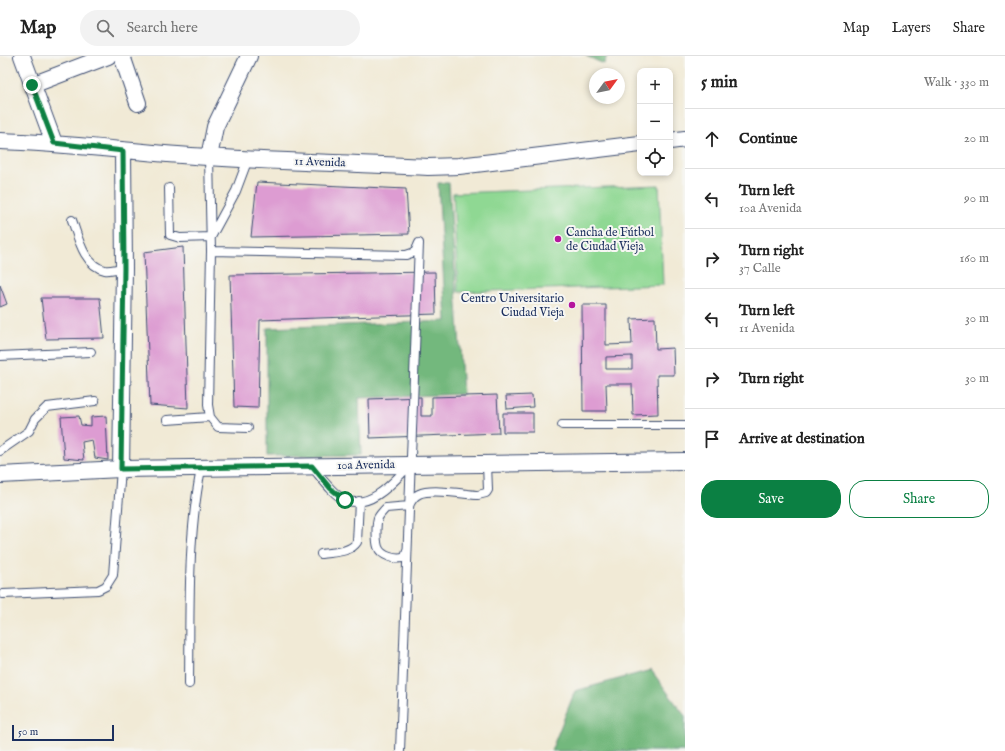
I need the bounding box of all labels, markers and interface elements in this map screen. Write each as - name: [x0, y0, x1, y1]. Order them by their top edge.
- search box: [80, 10, 360, 46]
- text: Map: [20, 16, 56, 40]
- icon: search: [94, 17, 116, 39]
- text: Search here: [126, 18, 198, 37]
- text: Map: [843, 19, 870, 37]
- text: Layers: [892, 19, 931, 37]
- text: Share: [953, 19, 985, 37]
- north arrow: [589, 68, 625, 104]
- map controls: [637, 68, 673, 176]
- button: +: [637, 68, 673, 104]
- text: 5 min: [701, 72, 738, 93]
- text: Walk · 330 m: [924, 74, 989, 91]
- route end: [23, 76, 41, 94]
- button: −: [637, 104, 673, 140]
- icon: ahead: [701, 128, 723, 150]
- text: Continue: [739, 129, 797, 148]
- text: 20 m: [964, 130, 989, 147]
- button: locate: [637, 140, 673, 176]
- street label: 11 Avenida: [294, 154, 347, 170]
- text: Turn left: [739, 181, 795, 200]
- icon: left: [701, 188, 723, 210]
- text: 90 m: [964, 190, 989, 207]
- text: 10a Avenida: [739, 200, 802, 217]
- place label: Cancha de Fútbol de Ciudad Vieja: [566, 225, 655, 254]
- marker: Cancha de Fútbol de Ciudad Vieja: [553, 234, 563, 244]
- text: Turn right: [739, 241, 804, 260]
- icon: right: [701, 248, 723, 270]
- text: 160 m: [959, 250, 989, 267]
- text: 37 Calle: [739, 260, 781, 277]
- place label: Centro Universitario Ciudad Vieja: [461, 291, 565, 320]
- marker: Centro Universitario Ciudad Vieja: [567, 300, 577, 310]
- text: Turn left: [739, 301, 795, 320]
- icon: left: [701, 308, 723, 330]
- text: 30 m: [965, 310, 989, 327]
- text: 11 Avenida: [739, 320, 795, 337]
- icon: right: [701, 368, 723, 390]
- text: Turn right: [739, 369, 804, 388]
- text: 30 m: [965, 370, 989, 387]
- icon: arrive: [701, 428, 723, 450]
- text: Arrive at destination: [739, 429, 865, 448]
- street label: 10a Avenida: [337, 457, 396, 473]
- button: Save: [701, 480, 841, 518]
- button: Share: [849, 480, 989, 518]
- route start: [336, 491, 354, 509]
- scale bar: [12, 723, 114, 742]
- text: 50 m: [18, 725, 38, 739]

